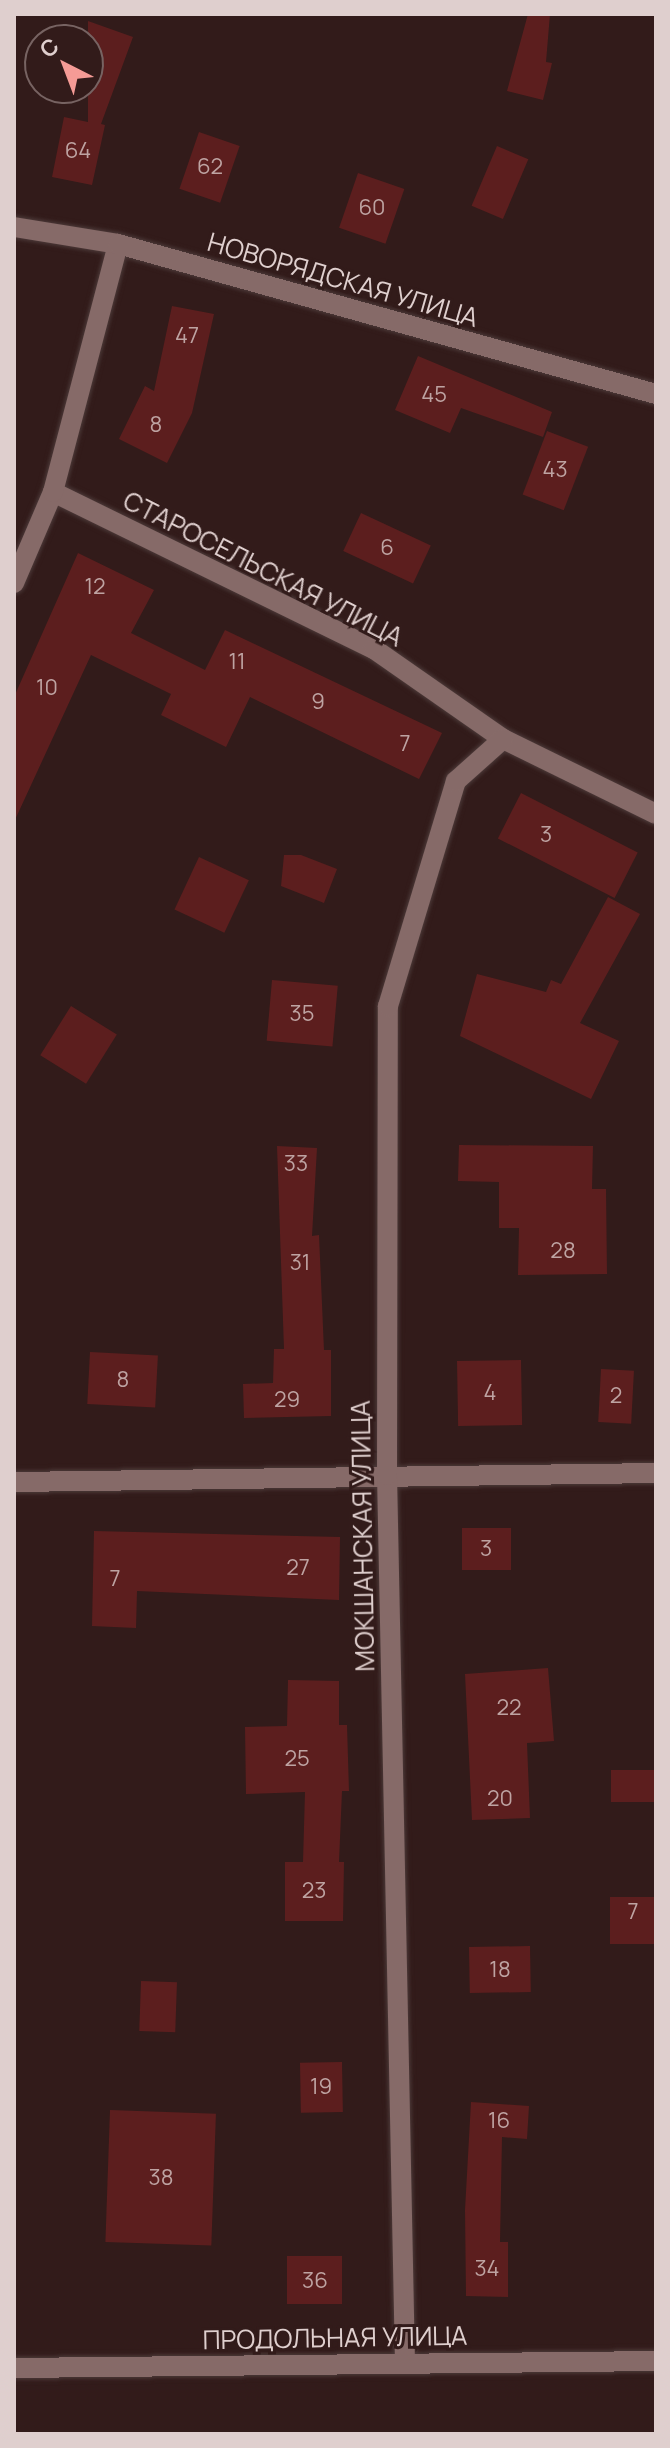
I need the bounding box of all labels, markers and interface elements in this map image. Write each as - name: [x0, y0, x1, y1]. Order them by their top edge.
- north arrow: [24, 24, 104, 104]
- text: С: [33, 31, 65, 64]
- house number: 64: [65, 138, 91, 164]
- house number: 62: [197, 154, 223, 180]
- house number: 60: [358, 195, 386, 221]
- street label: НОВОРЯДСКАЯ УЛИЦА: [204, 226, 482, 334]
- house number: 47: [175, 323, 199, 349]
- house number: 45: [421, 382, 447, 408]
- house number: 8: [150, 412, 162, 438]
- house number: 43: [542, 457, 568, 483]
- street label: СТАРОСЕЛЬСКАЯ УЛИЦА: [118, 485, 408, 653]
- house number: 6: [380, 535, 394, 561]
- house number: 12: [84, 574, 106, 600]
- house number: 11: [228, 649, 246, 675]
- house number: 10: [36, 675, 58, 701]
- house number: 9: [311, 689, 325, 715]
- house number: 7: [399, 731, 411, 757]
- house number: 3: [540, 822, 552, 848]
- house number: 35: [290, 1001, 314, 1027]
- house number: 33: [284, 1151, 308, 1177]
- house number: 28: [550, 1238, 576, 1264]
- house number: 31: [290, 1250, 310, 1276]
- house number: 8: [117, 1367, 129, 1393]
- house number: 4: [484, 1380, 496, 1406]
- house number: 2: [610, 1383, 622, 1409]
- house number: 29: [274, 1387, 300, 1413]
- street label: МОКШАНСКАЯ УЛИЦА: [345, 1400, 381, 1672]
- house number: 3: [480, 1536, 492, 1562]
- house number: 27: [286, 1555, 310, 1581]
- house number: 7: [109, 1566, 121, 1592]
- house number: 22: [496, 1695, 522, 1721]
- house number: 25: [284, 1746, 310, 1772]
- house number: 20: [487, 1786, 513, 1812]
- house number: 23: [302, 1878, 326, 1904]
- house number: 7: [627, 1899, 639, 1925]
- house number: 18: [489, 1957, 511, 1983]
- house number: 19: [310, 2074, 332, 2100]
- house number: 16: [488, 2108, 510, 2134]
- house number: 38: [149, 2165, 173, 2191]
- house number: 34: [474, 2256, 500, 2282]
- house number: 36: [302, 2268, 328, 2294]
- street label: ПРОДОЛЬНАЯ УЛИЦА: [202, 2320, 468, 2356]

